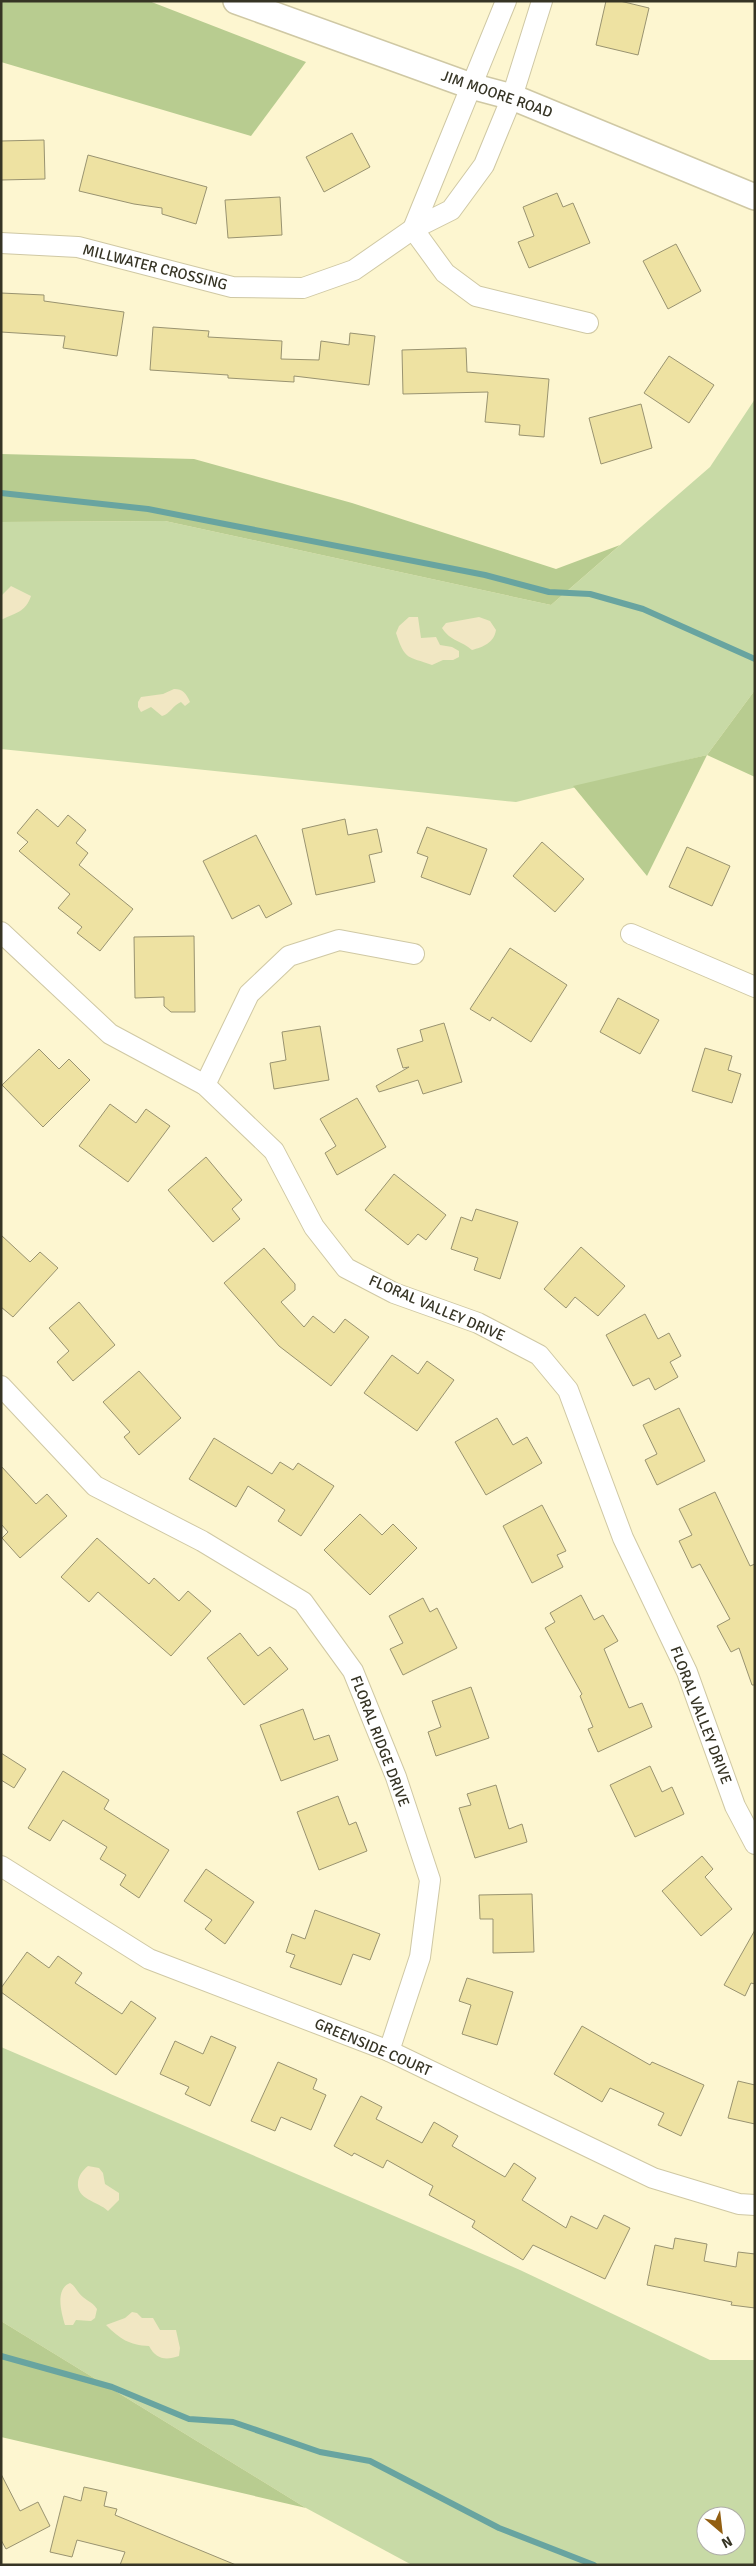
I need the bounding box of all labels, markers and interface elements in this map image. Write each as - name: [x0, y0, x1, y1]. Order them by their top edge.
- street label: JIM MOORE ROAD: [439, 67, 555, 121]
- street label: MILLWATER CROSSING: [81, 240, 229, 294]
- street label: FLORAL VALLEY DRIVE: [366, 1271, 508, 1345]
- street label: FLORAL VALLEY DRIVE: [666, 1644, 736, 1786]
- street label: FLORAL RIDGE DRIVE: [347, 1673, 413, 1809]
- street label: GREENSIDE COURT: [312, 2014, 435, 2080]
- north arrow: [696, 2506, 746, 2556]
- text: N: [719, 2532, 735, 2552]

